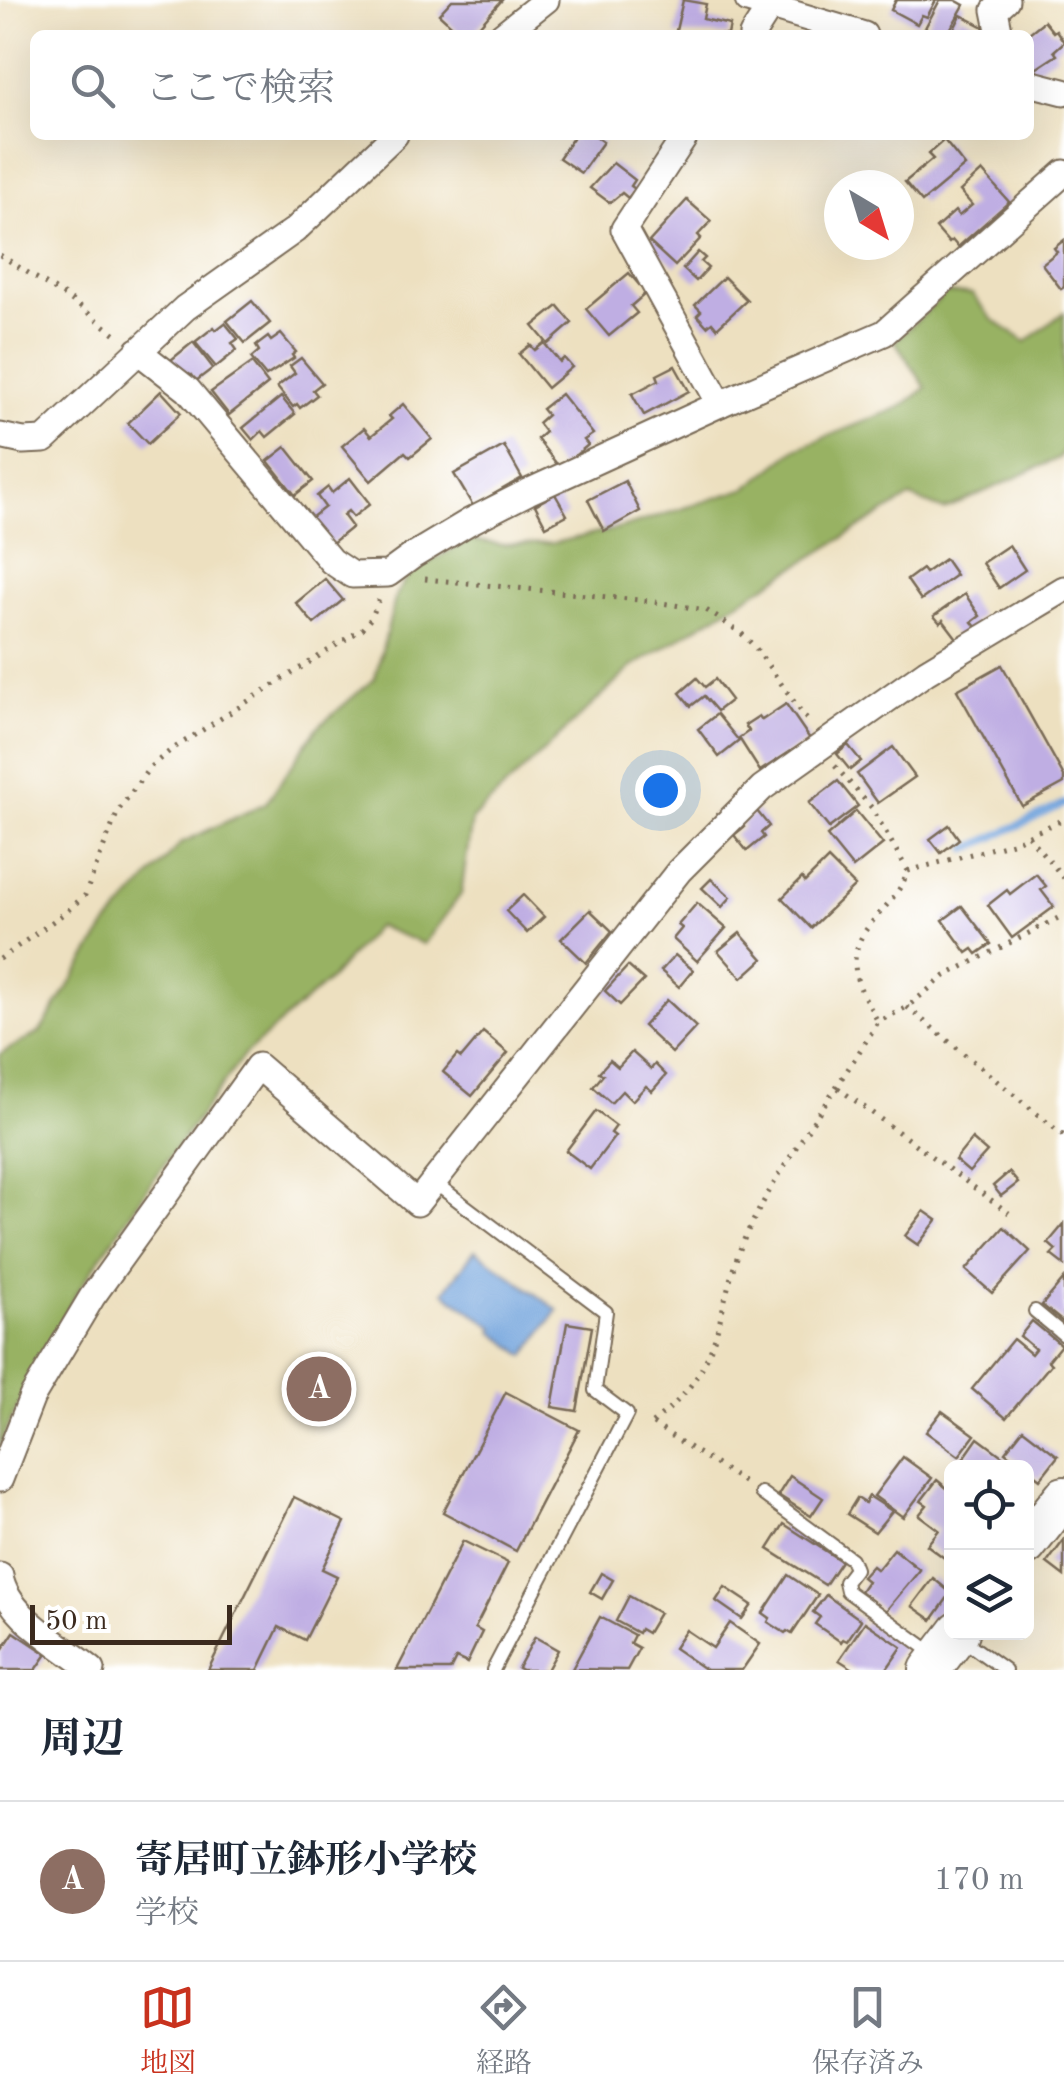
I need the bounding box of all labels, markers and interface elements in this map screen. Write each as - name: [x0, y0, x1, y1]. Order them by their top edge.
- search box: [30, 30, 1034, 140]
- icon: search: [65, 58, 120, 113]
- text: ここで検索: [145, 71, 335, 109]
- north arrow: [824, 170, 914, 260]
- your location: [635, 765, 686, 816]
- pin: A: [286, 1352, 352, 1426]
- map controls: [944, 1460, 1034, 1640]
- button: locate: [944, 1460, 1034, 1550]
- button: layers: [944, 1550, 1034, 1640]
- scale bar: [30, 1600, 232, 1644]
- text: 50 m: [45, 1608, 108, 1636]
- text: 周辺: [40, 1720, 124, 1762]
- text: 寄居町立鉢形小学校: [135, 1843, 477, 1881]
- text: A: [60, 1865, 85, 1897]
- text: 170 m: [934, 1865, 1024, 1897]
- text: 学校: [135, 1899, 199, 1931]
- tab: 地図: [140, 1980, 196, 2083]
- tab: 経路: [476, 1980, 532, 2083]
- tab: 保存済み: [812, 1980, 924, 2083]

